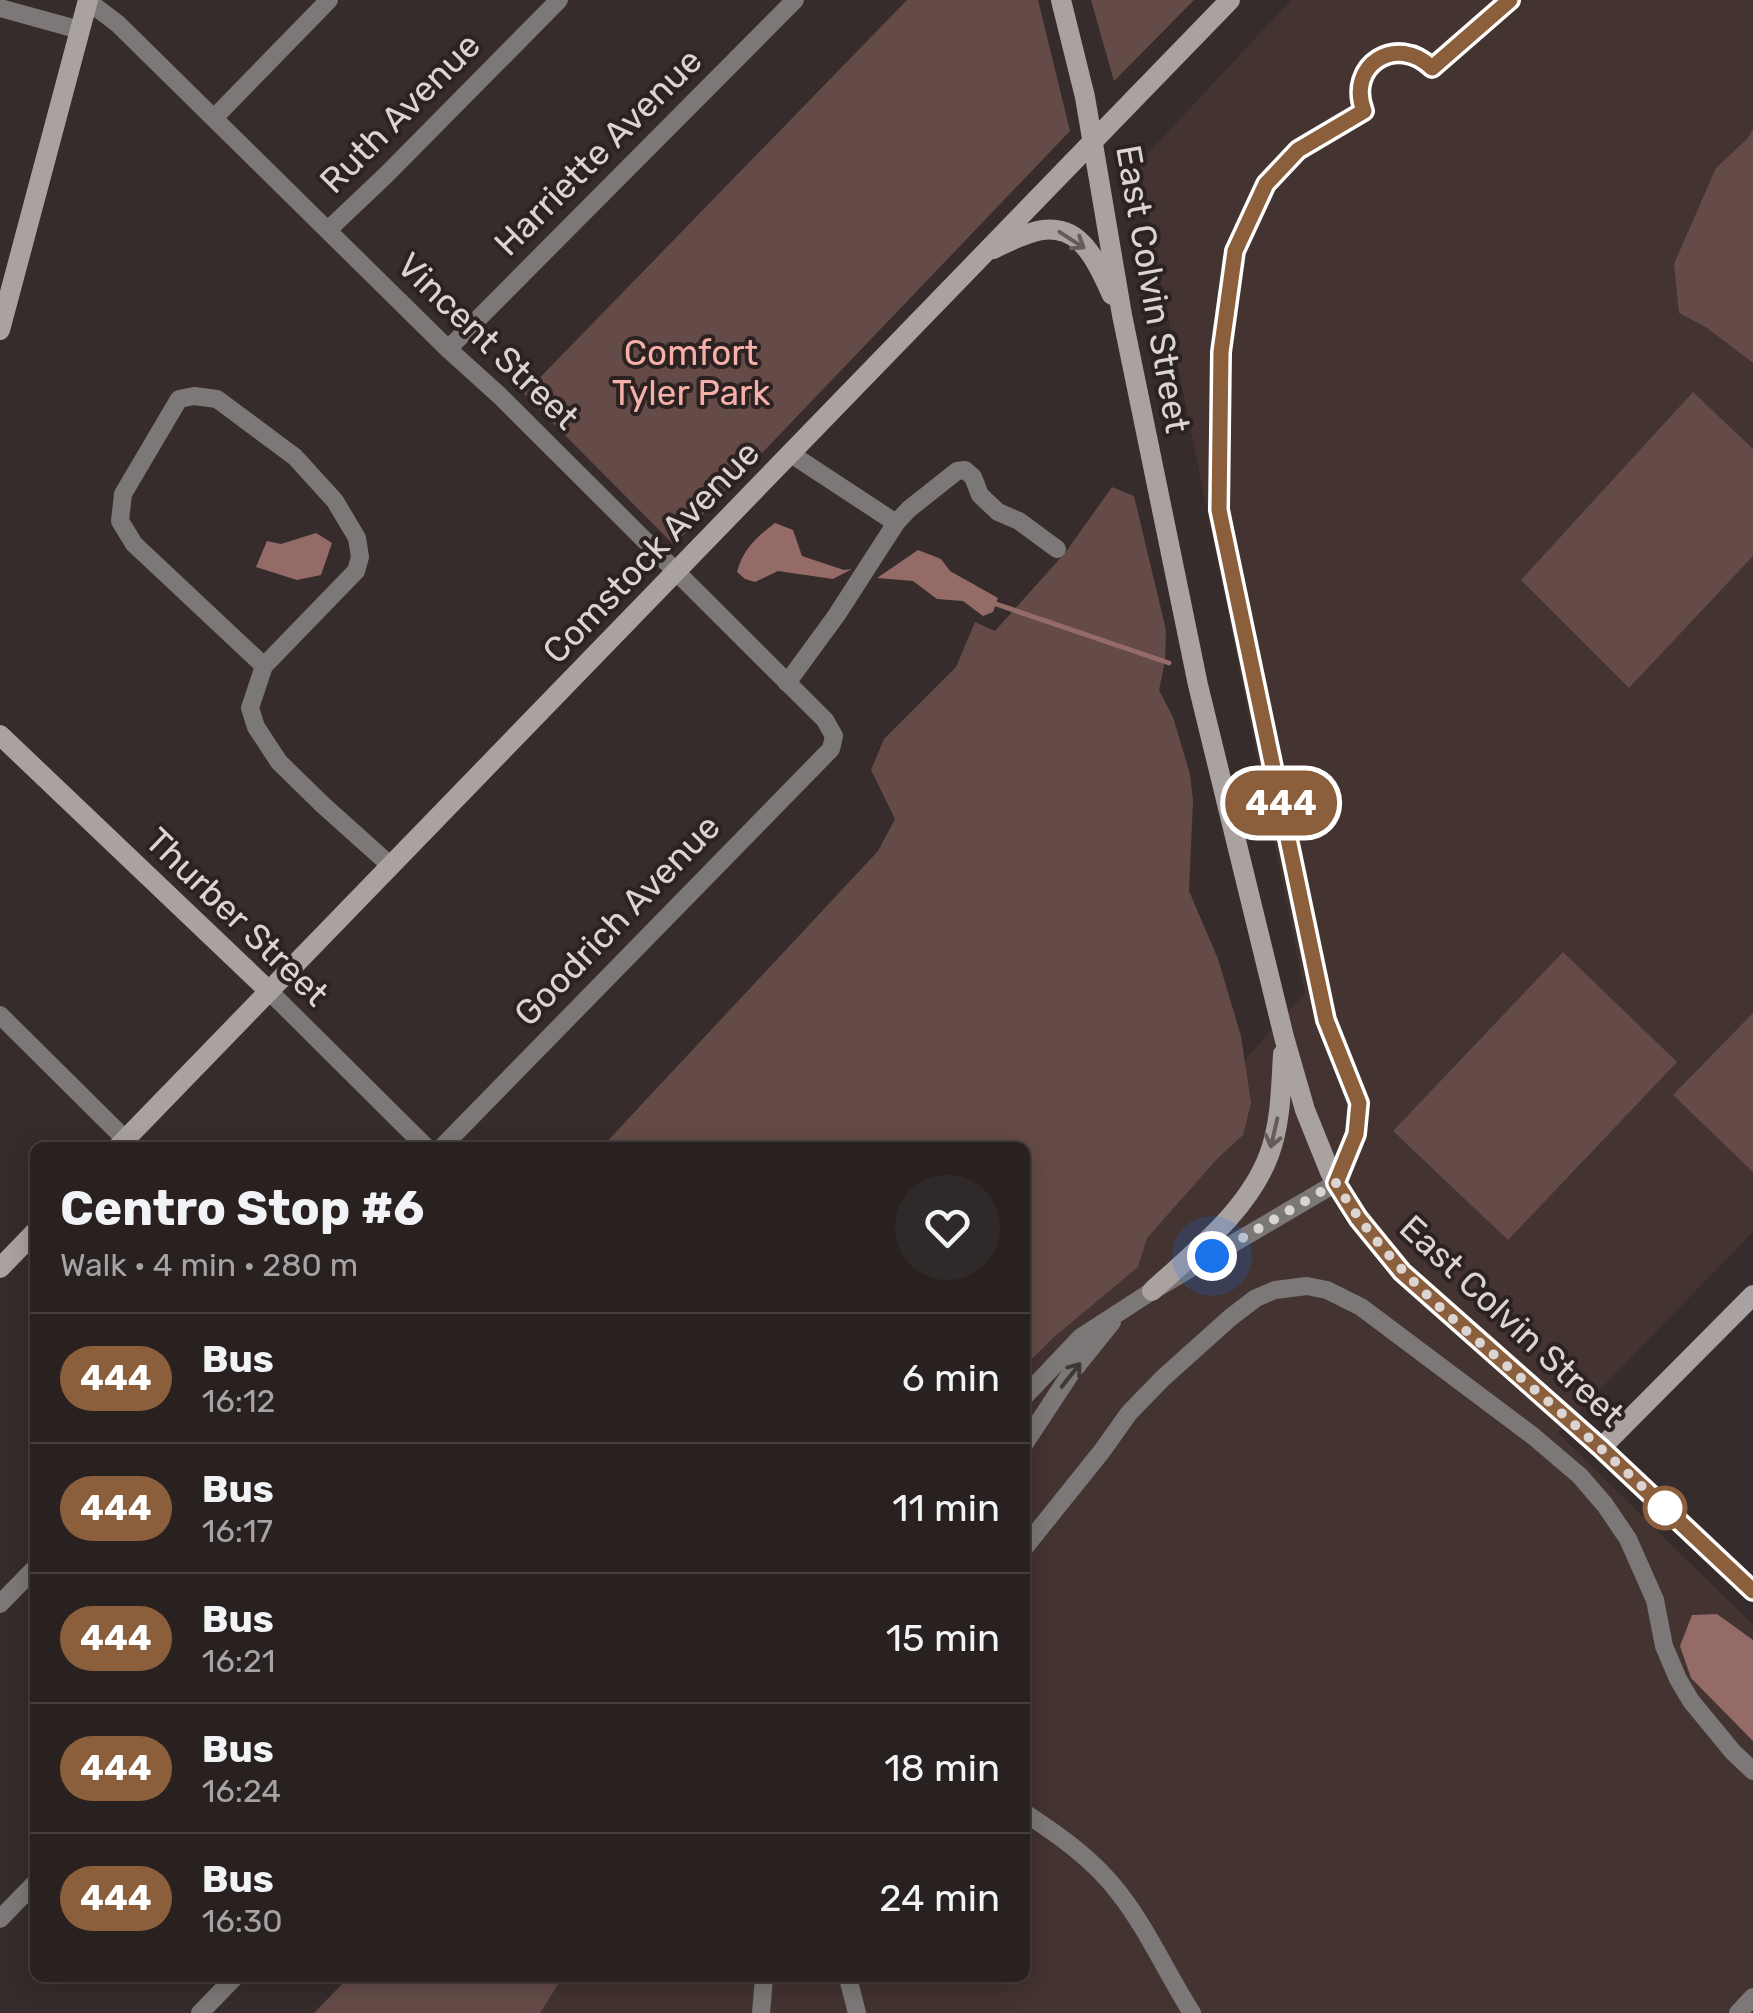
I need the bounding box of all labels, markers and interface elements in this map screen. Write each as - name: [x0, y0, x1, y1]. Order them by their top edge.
- street label: Ruth Avenue: [311, 24, 489, 202]
- street label: Harriette Avenue: [486, 40, 710, 264]
- street label: East Colvin Street: [1107, 142, 1199, 436]
- one-way arrow: [1057, 230, 1086, 250]
- street label: Vincent Street: [389, 244, 587, 438]
- park label: Comfort Tyler Park: [612, 332, 770, 414]
- street label: Comstock Avenue: [534, 432, 768, 672]
- line badge: 444: [1224, 770, 1338, 836]
- text: 444: [1245, 782, 1317, 824]
- street label: Goodrich Avenue: [506, 806, 728, 1034]
- street label: Thurber Street: [137, 819, 337, 1015]
- one-way arrow: [1264, 1116, 1282, 1148]
- button: heart: [895, 1175, 1000, 1280]
- text: Centro Stop #6: [60, 1180, 425, 1237]
- street label: East Colvin Street: [1391, 1206, 1633, 1436]
- your location: [1187, 1231, 1237, 1281]
- text: Walk · 4 min · 280 m: [60, 1246, 358, 1284]
- text: Bus: [202, 1336, 274, 1382]
- text: 6 min: [902, 1355, 1000, 1401]
- text: 444: [80, 1357, 152, 1399]
- one-way arrow: [1060, 1362, 1082, 1388]
- text: 16:12: [202, 1382, 275, 1420]
- text: Bus: [202, 1466, 274, 1512]
- text: 11 min: [892, 1485, 1000, 1531]
- text: 444: [80, 1487, 152, 1529]
- unlabelled marker: [1644, 1487, 1686, 1529]
- text: 16:17: [202, 1512, 273, 1550]
- text: Bus: [202, 1596, 274, 1642]
- text: 15 min: [886, 1615, 1000, 1661]
- text: 444: [80, 1617, 152, 1659]
- text: 16:21: [202, 1642, 275, 1680]
- text: Bus: [202, 1726, 274, 1772]
- text: 18 min: [884, 1745, 1000, 1791]
- text: 444: [80, 1747, 152, 1789]
- text: 16:24: [202, 1772, 281, 1810]
- text: Bus: [202, 1856, 274, 1902]
- text: 24 min: [879, 1875, 1000, 1921]
- text: 444: [80, 1877, 152, 1919]
- text: 16:30: [202, 1902, 282, 1940]

